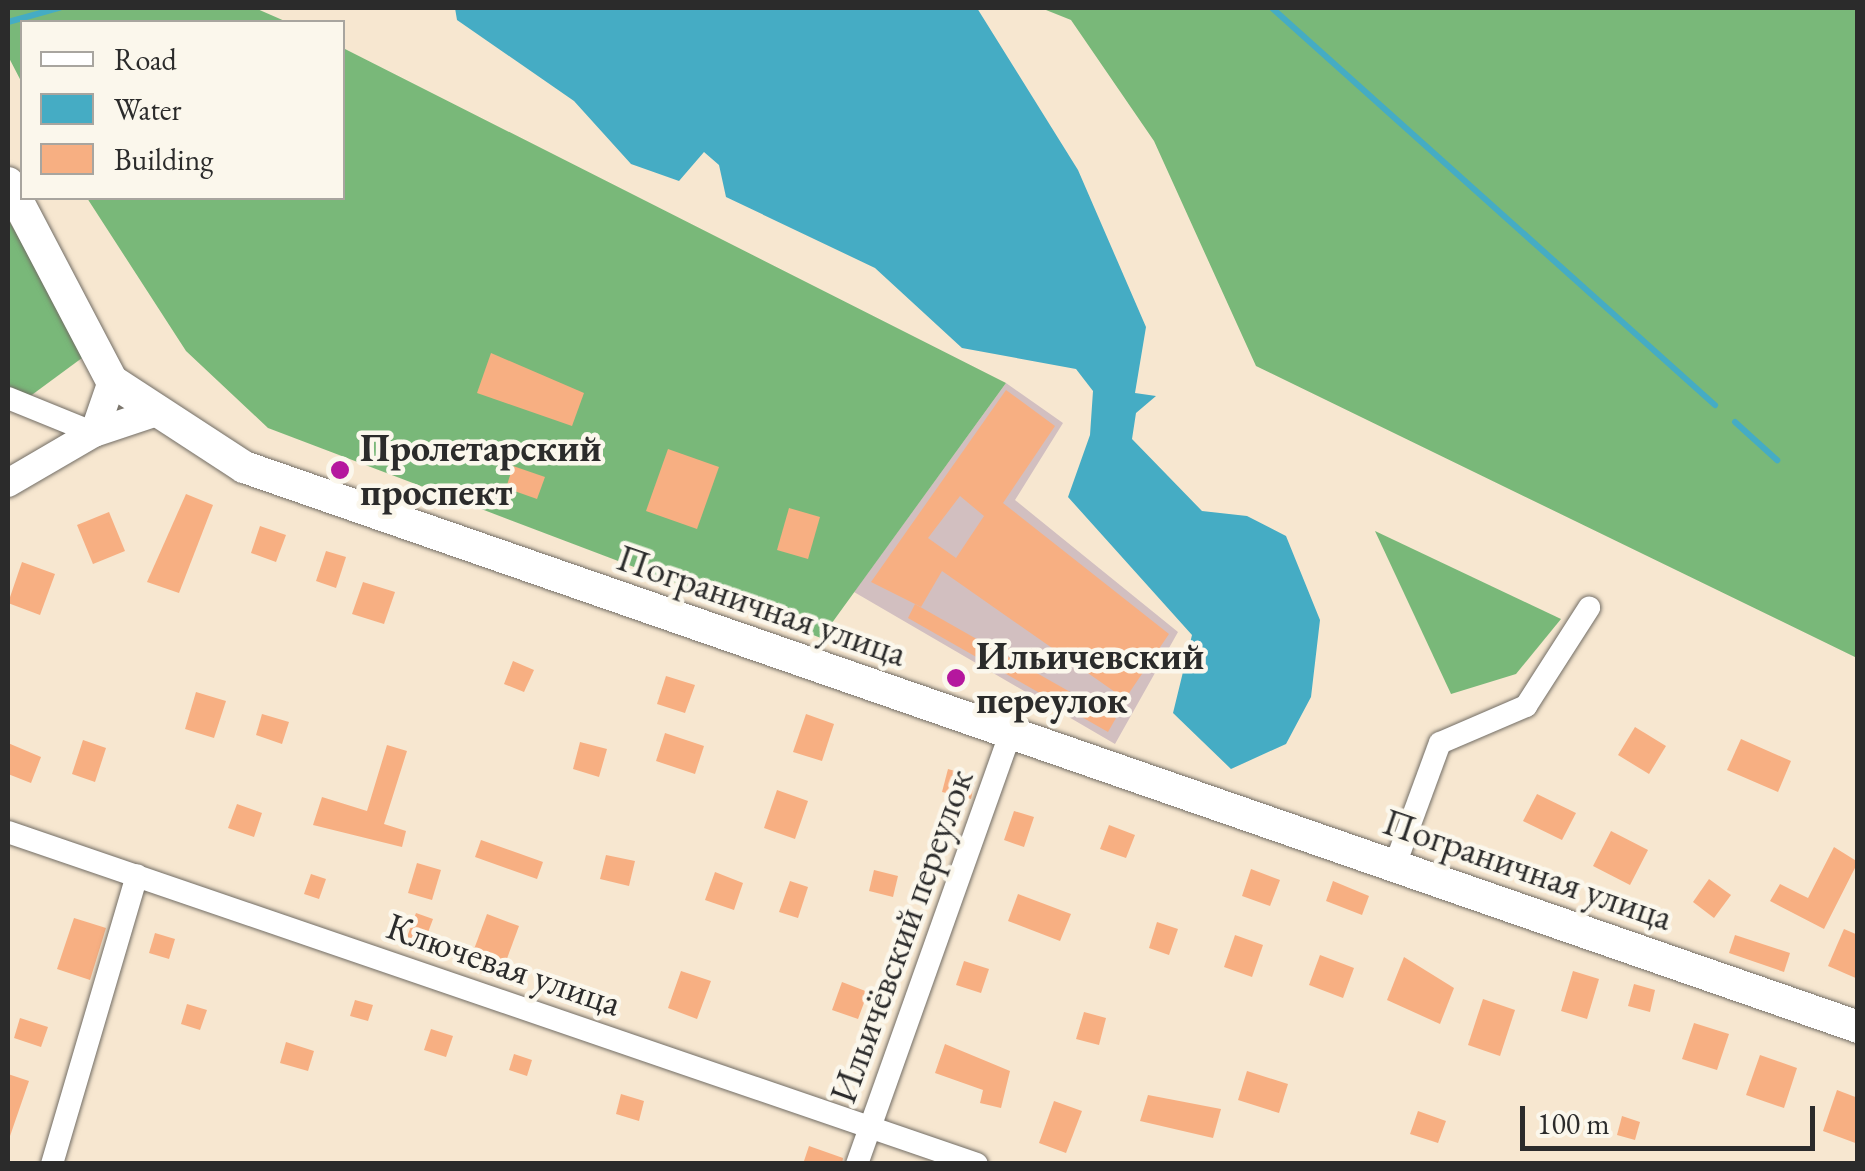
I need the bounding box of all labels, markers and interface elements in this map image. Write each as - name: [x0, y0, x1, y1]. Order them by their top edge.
- legend: [20, 20, 345, 200]
- text: Road: [114, 40, 177, 79]
- text: Water: [114, 90, 182, 129]
- text: Building: [114, 140, 213, 179]
- place label: Пролетарский проспект: [360, 425, 602, 514]
- marker: Пролетарский проспект: [329, 459, 351, 481]
- street label: Пограничная улица: [611, 534, 913, 676]
- place label: Ильичевский переулок: [976, 633, 1204, 722]
- marker: Ильичевский переулок: [945, 667, 967, 689]
- street label: Ильичёвский переулок: [819, 763, 983, 1109]
- street label: Пограничная улица: [1377, 798, 1679, 940]
- street label: Ключевая улица: [381, 903, 627, 1025]
- scale bar: [1525, 1086, 1820, 1148]
- text: 100 m: [1537, 1104, 1610, 1143]

